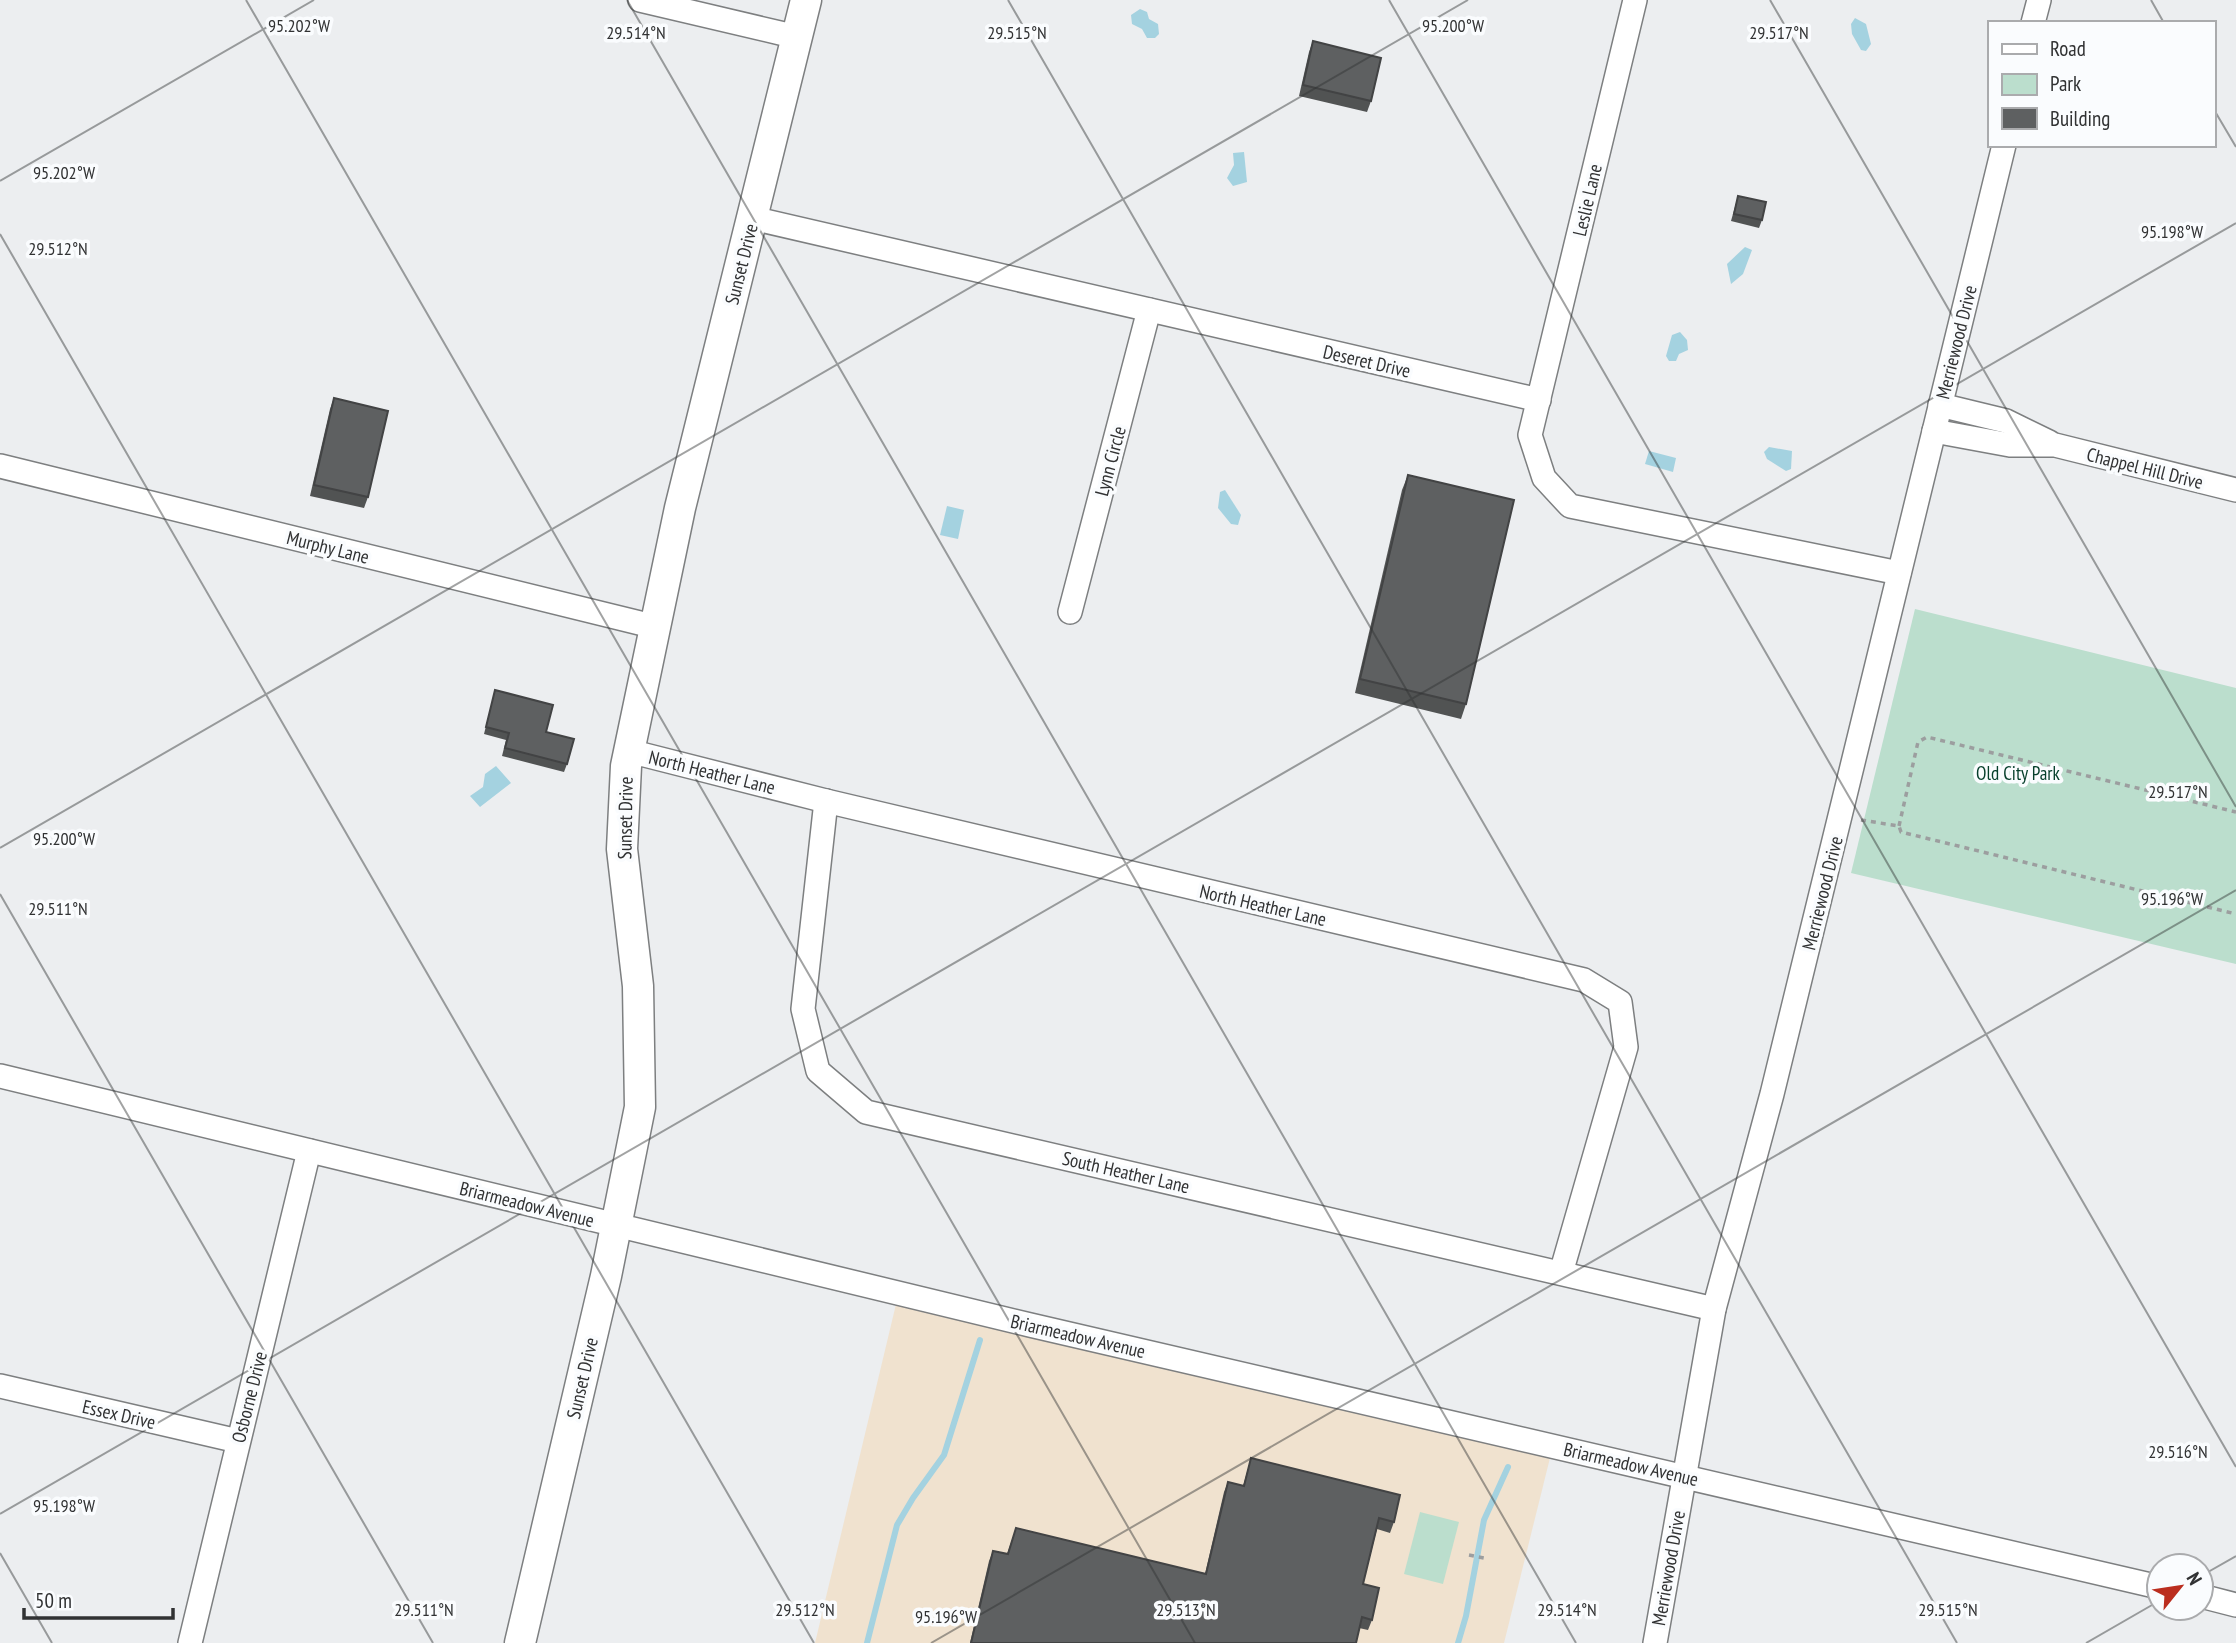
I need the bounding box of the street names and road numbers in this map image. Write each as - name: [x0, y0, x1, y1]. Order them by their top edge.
- street label: Leslie Lane: [1567, 162, 1607, 238]
- street label: Sunset Drive: [719, 221, 763, 307]
- street label: Merriewood Drive: [1930, 282, 1982, 401]
- street label: Deseret Drive: [1321, 339, 1413, 383]
- street label: Lynn Circle: [1089, 423, 1131, 499]
- street label: Chappel Hill Drive: [2084, 442, 2206, 494]
- street label: Murphy Lane: [284, 525, 372, 569]
- street label: North Heather Lane: [646, 745, 778, 799]
- street label: Sunset Drive: [612, 776, 638, 860]
- street label: Merriewood Drive: [1796, 833, 1848, 952]
- street label: North Heather Lane: [1197, 879, 1329, 931]
- street label: South Heather Lane: [1060, 1146, 1192, 1198]
- street label: Briarmeadow Avenue: [457, 1176, 597, 1232]
- street label: Briarmeadow Avenue: [1008, 1309, 1148, 1363]
- street label: Sunset Drive: [561, 1335, 603, 1421]
- street label: Osborne Drive: [226, 1349, 272, 1445]
- street label: Essex Drive: [80, 1394, 158, 1434]
- street label: Briarmeadow Avenue: [1561, 1437, 1701, 1491]
- street label: Merriewood Drive: [1646, 1508, 1690, 1627]

